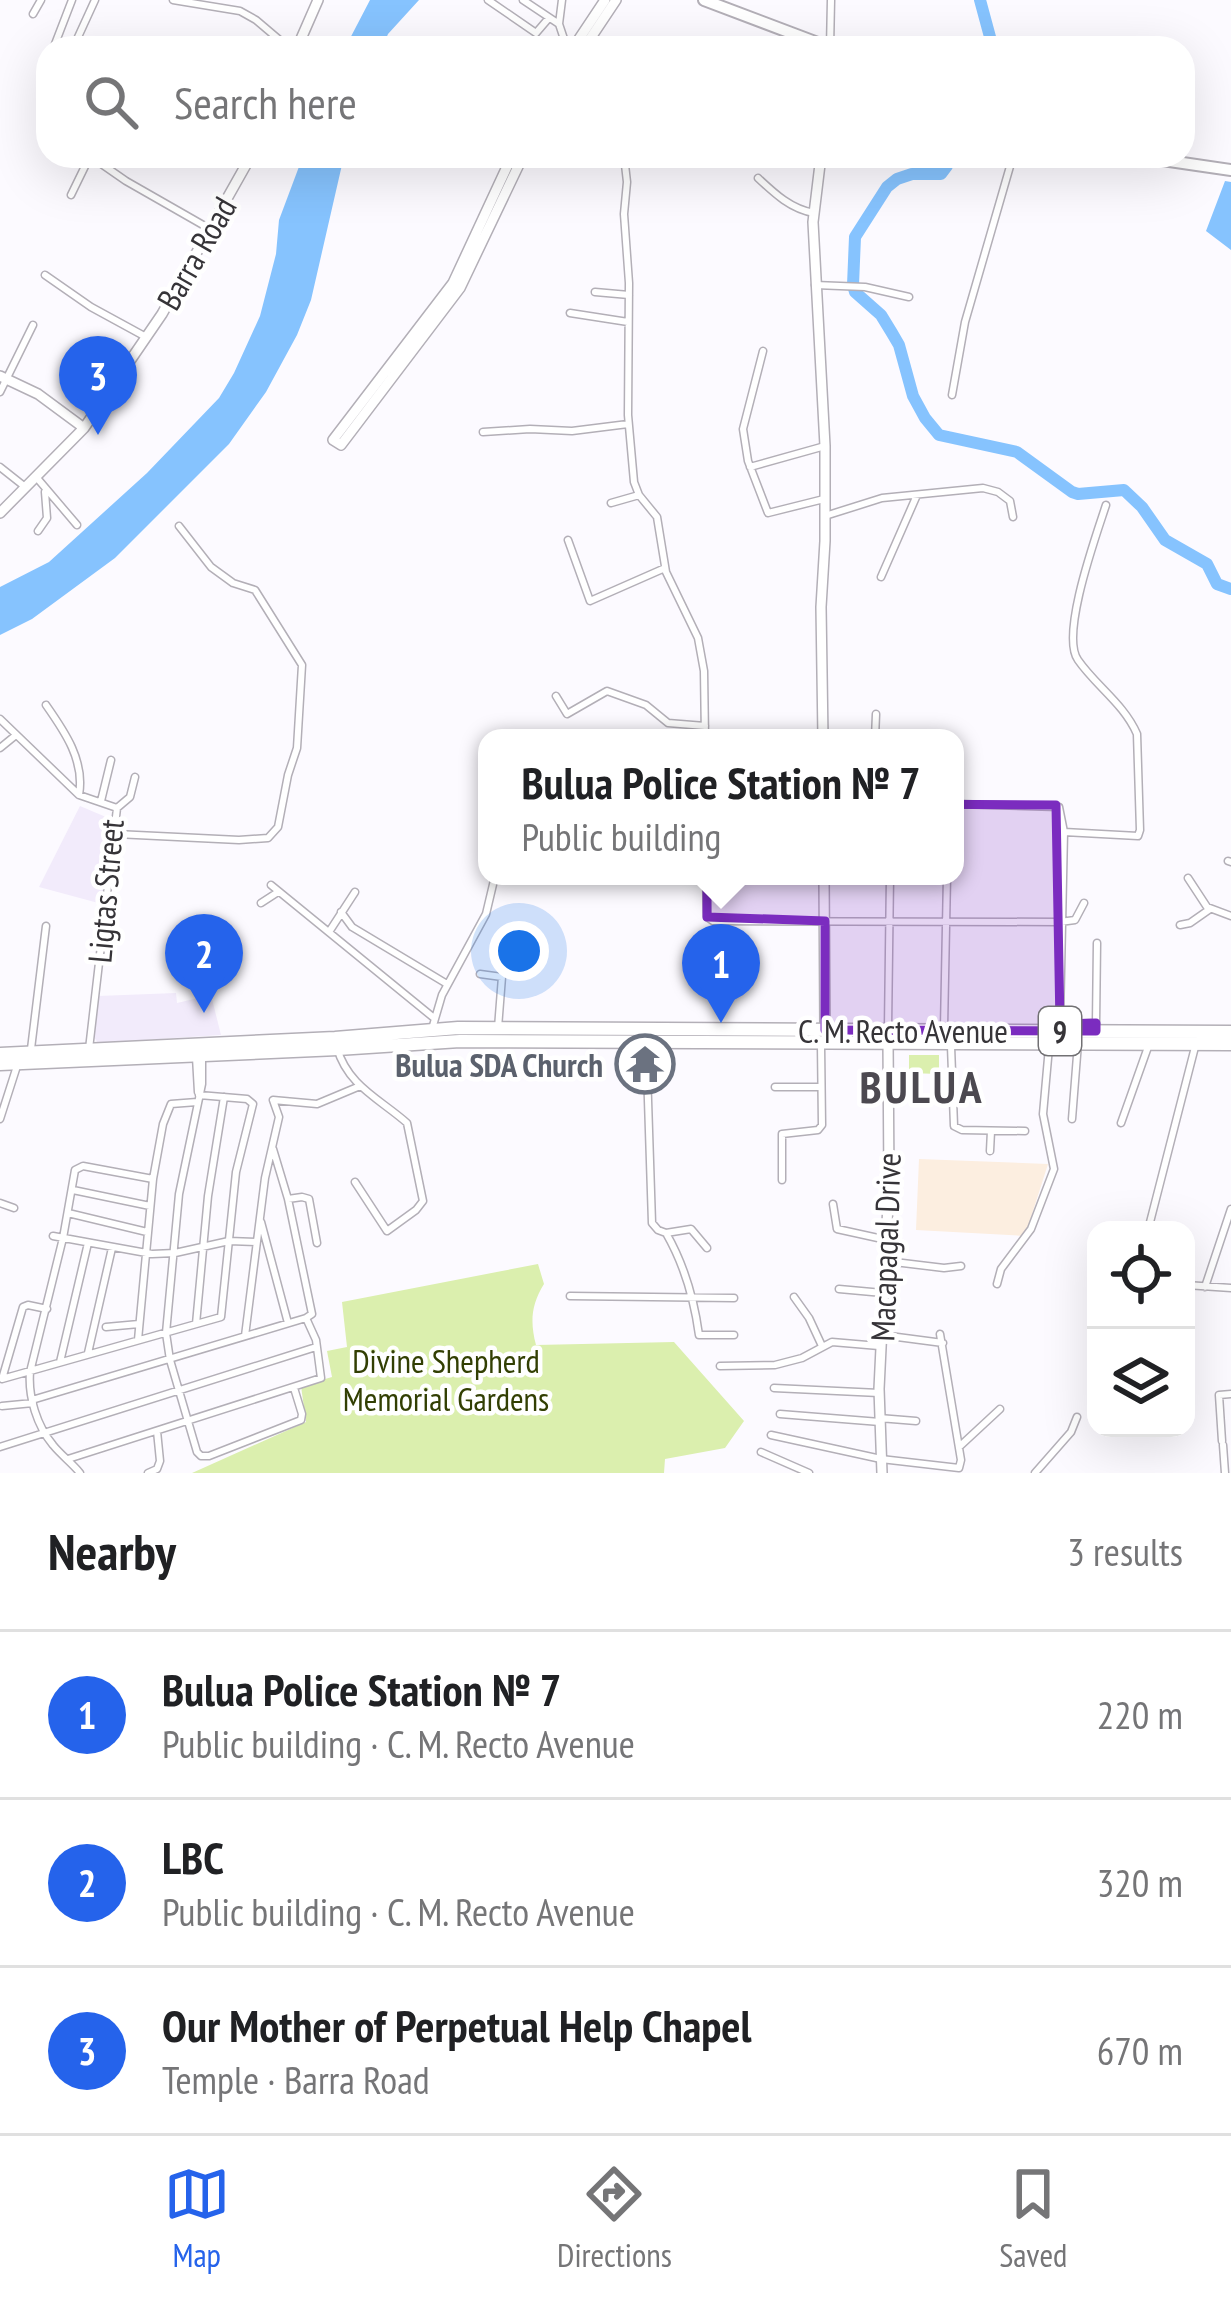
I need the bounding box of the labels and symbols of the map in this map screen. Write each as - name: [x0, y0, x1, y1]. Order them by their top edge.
- street label: Barra Road: [147, 189, 245, 317]
- pin: 3: [59, 336, 137, 435]
- street label: Ligtas Street: [77, 817, 133, 965]
- pin: 2: [165, 914, 243, 1013]
- your location: [489, 921, 549, 981]
- pin: 1: [682, 924, 760, 1023]
- road number: 9: [1039, 1007, 1081, 1055]
- street label: C. M. Recto Avenue: [798, 1009, 1008, 1052]
- temple icon: Bulua SDA Church: [614, 1033, 676, 1095]
- place label: Bulua SDA Church: [395, 1043, 603, 1086]
- district label: BULUA: [859, 1057, 985, 1115]
- street label: Macapagal Drive: [860, 1152, 910, 1342]
- park label: Divine Shepherd Memorial Gardens: [343, 1339, 549, 1420]

